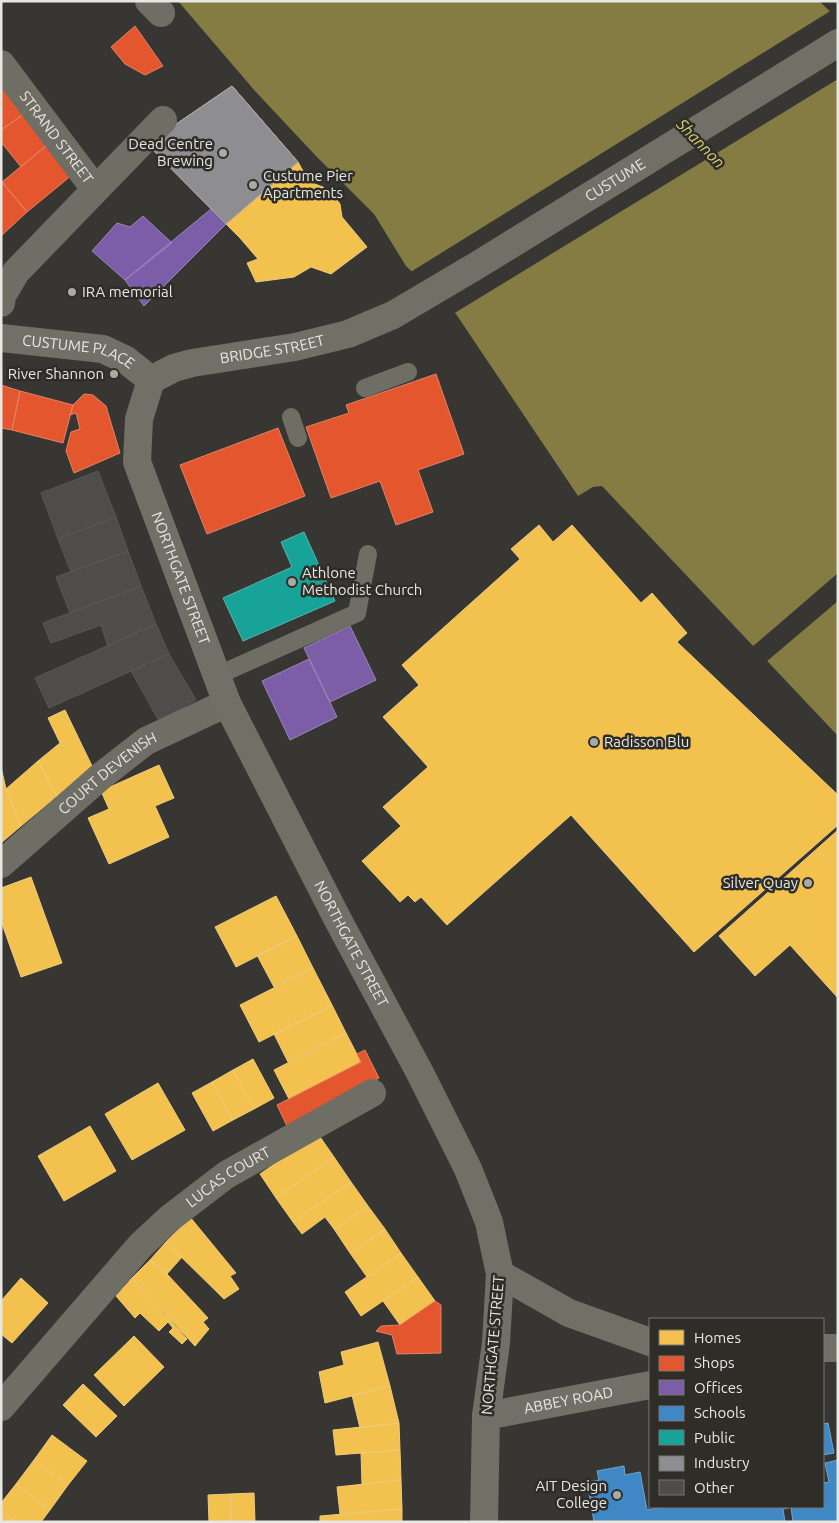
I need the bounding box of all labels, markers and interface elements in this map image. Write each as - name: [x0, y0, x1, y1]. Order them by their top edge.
- street label: STRAND STREET: [16, 88, 97, 187]
- water label: Shannon: [673, 114, 729, 171]
- place label: Dead Centre Brewing: [128, 135, 213, 169]
- marker: Dead Centre Brewing: [217, 147, 229, 159]
- street label: CUSTUME: [582, 155, 648, 205]
- place label: Custume Pier Apartments: [263, 167, 353, 201]
- marker: Custume Pier Apartments: [247, 179, 259, 191]
- place label: IRA memorial: [82, 283, 173, 300]
- marker: IRA memorial: [66, 286, 78, 298]
- street label: CUSTUME PLACE: [21, 331, 138, 372]
- street label: BRIDGE STREET: [219, 331, 327, 367]
- place label: River Shannon: [8, 365, 104, 382]
- marker: River Shannon: [108, 368, 120, 380]
- street label: NORTHGATE STREET: [148, 509, 214, 647]
- place label: Athlone Methodist Church: [302, 564, 422, 598]
- marker: Athlone Methodist Church: [286, 576, 298, 588]
- street label: COURT DEVENISH: [54, 728, 159, 818]
- place label: Radisson Blu: [604, 733, 689, 750]
- marker: Radisson Blu: [588, 736, 600, 748]
- place label: Silver Quay: [723, 874, 798, 891]
- marker: Silver Quay: [802, 877, 814, 889]
- street label: NORTHGATE STREET: [311, 878, 392, 1010]
- street label: LUCAS COURT: [182, 1143, 273, 1211]
- street label: NORTHGATE STREET: [478, 1274, 507, 1416]
- legend: [649, 1318, 824, 1508]
- text: Homes: [694, 1329, 741, 1346]
- text: Shops: [694, 1354, 735, 1371]
- text: Offices: [694, 1379, 742, 1396]
- street label: ABBEY ROAD: [522, 1383, 615, 1417]
- text: Schools: [694, 1404, 745, 1421]
- text: Public: [694, 1429, 735, 1446]
- text: Industry: [694, 1454, 749, 1471]
- place label: AIT Design College: [535, 1477, 607, 1511]
- text: Other: [694, 1479, 734, 1496]
- marker: AIT Design College: [611, 1489, 623, 1501]

